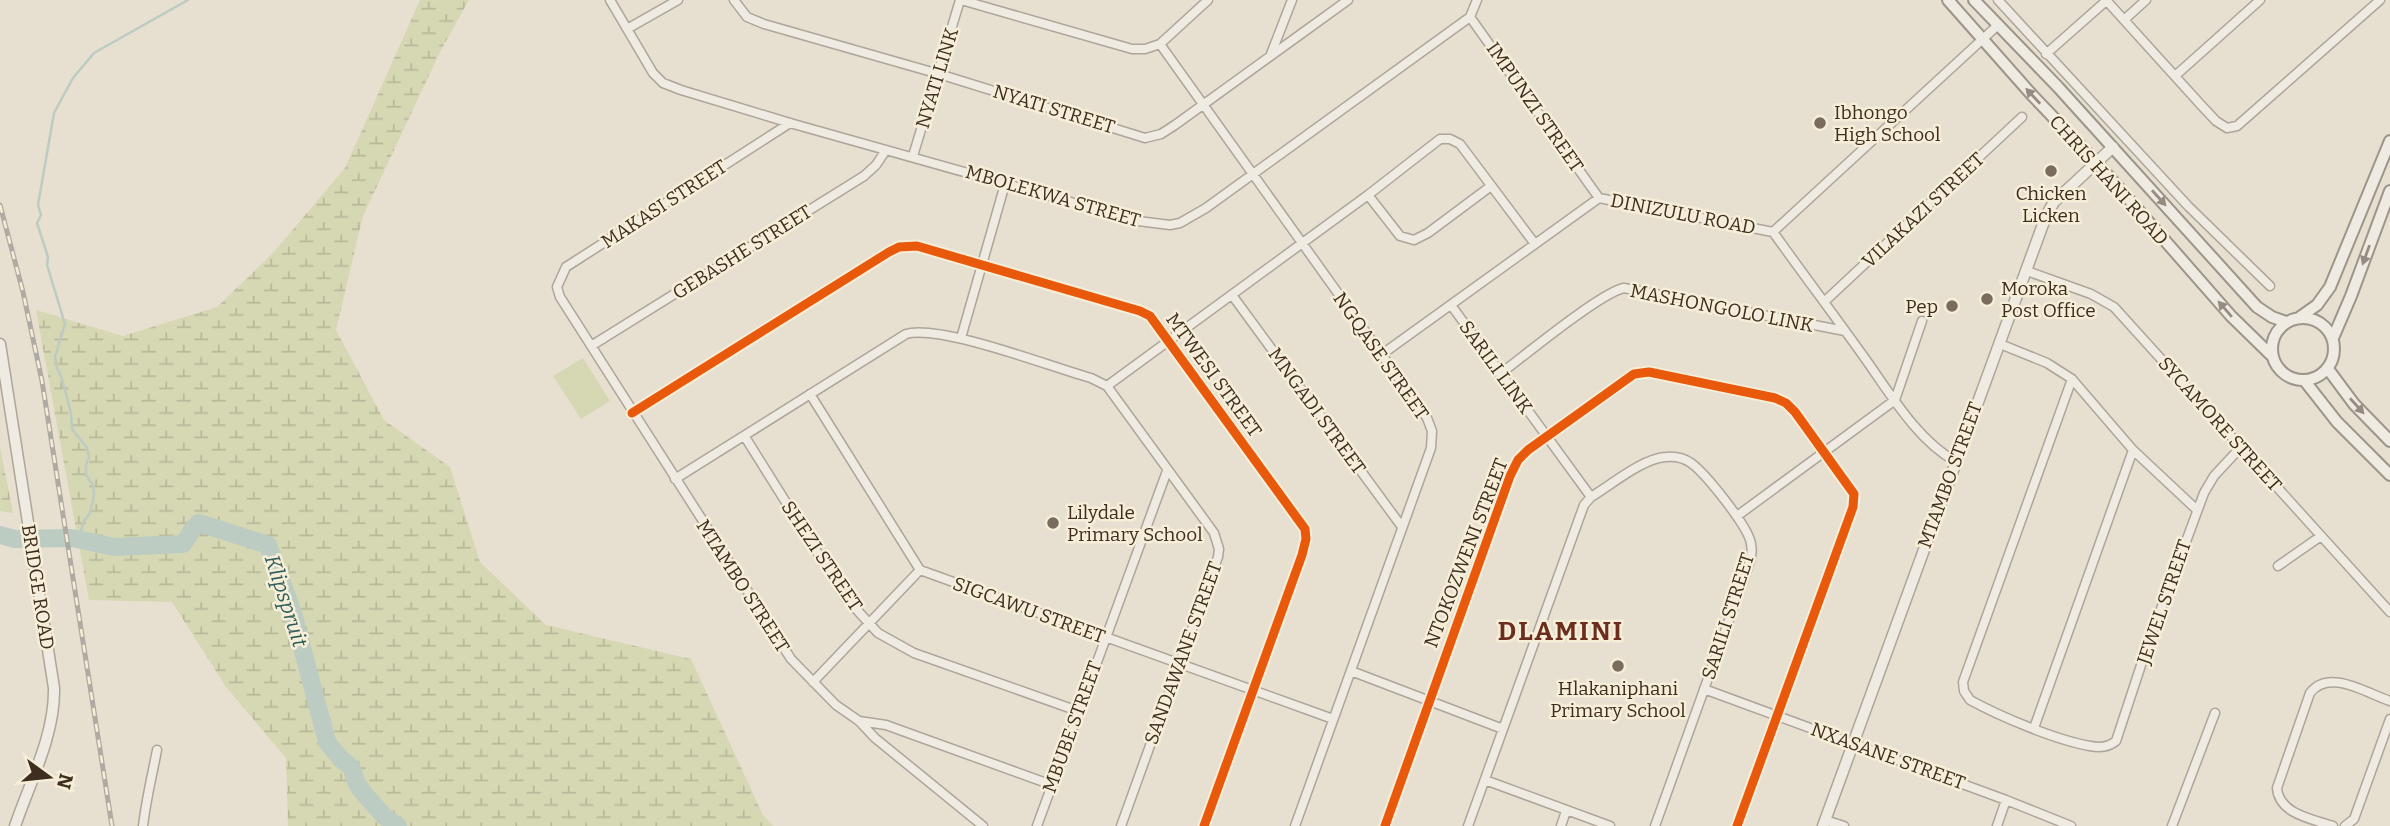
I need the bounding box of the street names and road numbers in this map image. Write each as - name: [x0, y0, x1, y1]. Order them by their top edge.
- street label: NYATI LINK: [911, 24, 963, 131]
- street label: IMPUNZI STREET: [1482, 38, 1588, 176]
- street label: NYATI STREET: [990, 80, 1118, 138]
- street label: CHRIS HANI ROAD: [2045, 110, 2173, 250]
- street label: VILAKAZI STREET: [1857, 147, 1989, 273]
- street label: MAKASI STREET: [597, 155, 731, 253]
- street label: MBOLEKWA STREET: [963, 160, 1143, 232]
- street label: DINIZULU ROAD: [1609, 189, 1757, 239]
- street label: GEBASHE STREET: [668, 200, 816, 304]
- street label: MASHONGOLO LINK: [1628, 279, 1816, 337]
- street label: NGQASE STREET: [1328, 288, 1434, 424]
- street label: MTWESI STREET: [1161, 309, 1267, 441]
- street label: SARILI LINK: [1455, 316, 1538, 418]
- street label: MNGADI STREET: [1263, 343, 1371, 479]
- street label: SYCAMORE STREET: [2154, 352, 2286, 496]
- street label: MTAMBO STREET: [1913, 399, 1987, 551]
- street label: NTOKOZWENI STREET: [1419, 455, 1513, 651]
- street label: SHEZI STREET: [777, 497, 867, 615]
- street label: MTAMBO STREET: [692, 515, 794, 657]
- street label: BRIDGE ROAD: [17, 523, 59, 651]
- street label: JEWEL STREET: [2132, 537, 2196, 668]
- street label: SARILI STREET: [1697, 550, 1759, 682]
- street label: SANDAWANE STREET: [1139, 559, 1227, 747]
- street label: SIGCAWU STREET: [950, 572, 1108, 648]
- street label: MBUBE STREET: [1038, 658, 1106, 796]
- street label: NXASANE STREET: [1808, 717, 1968, 795]

